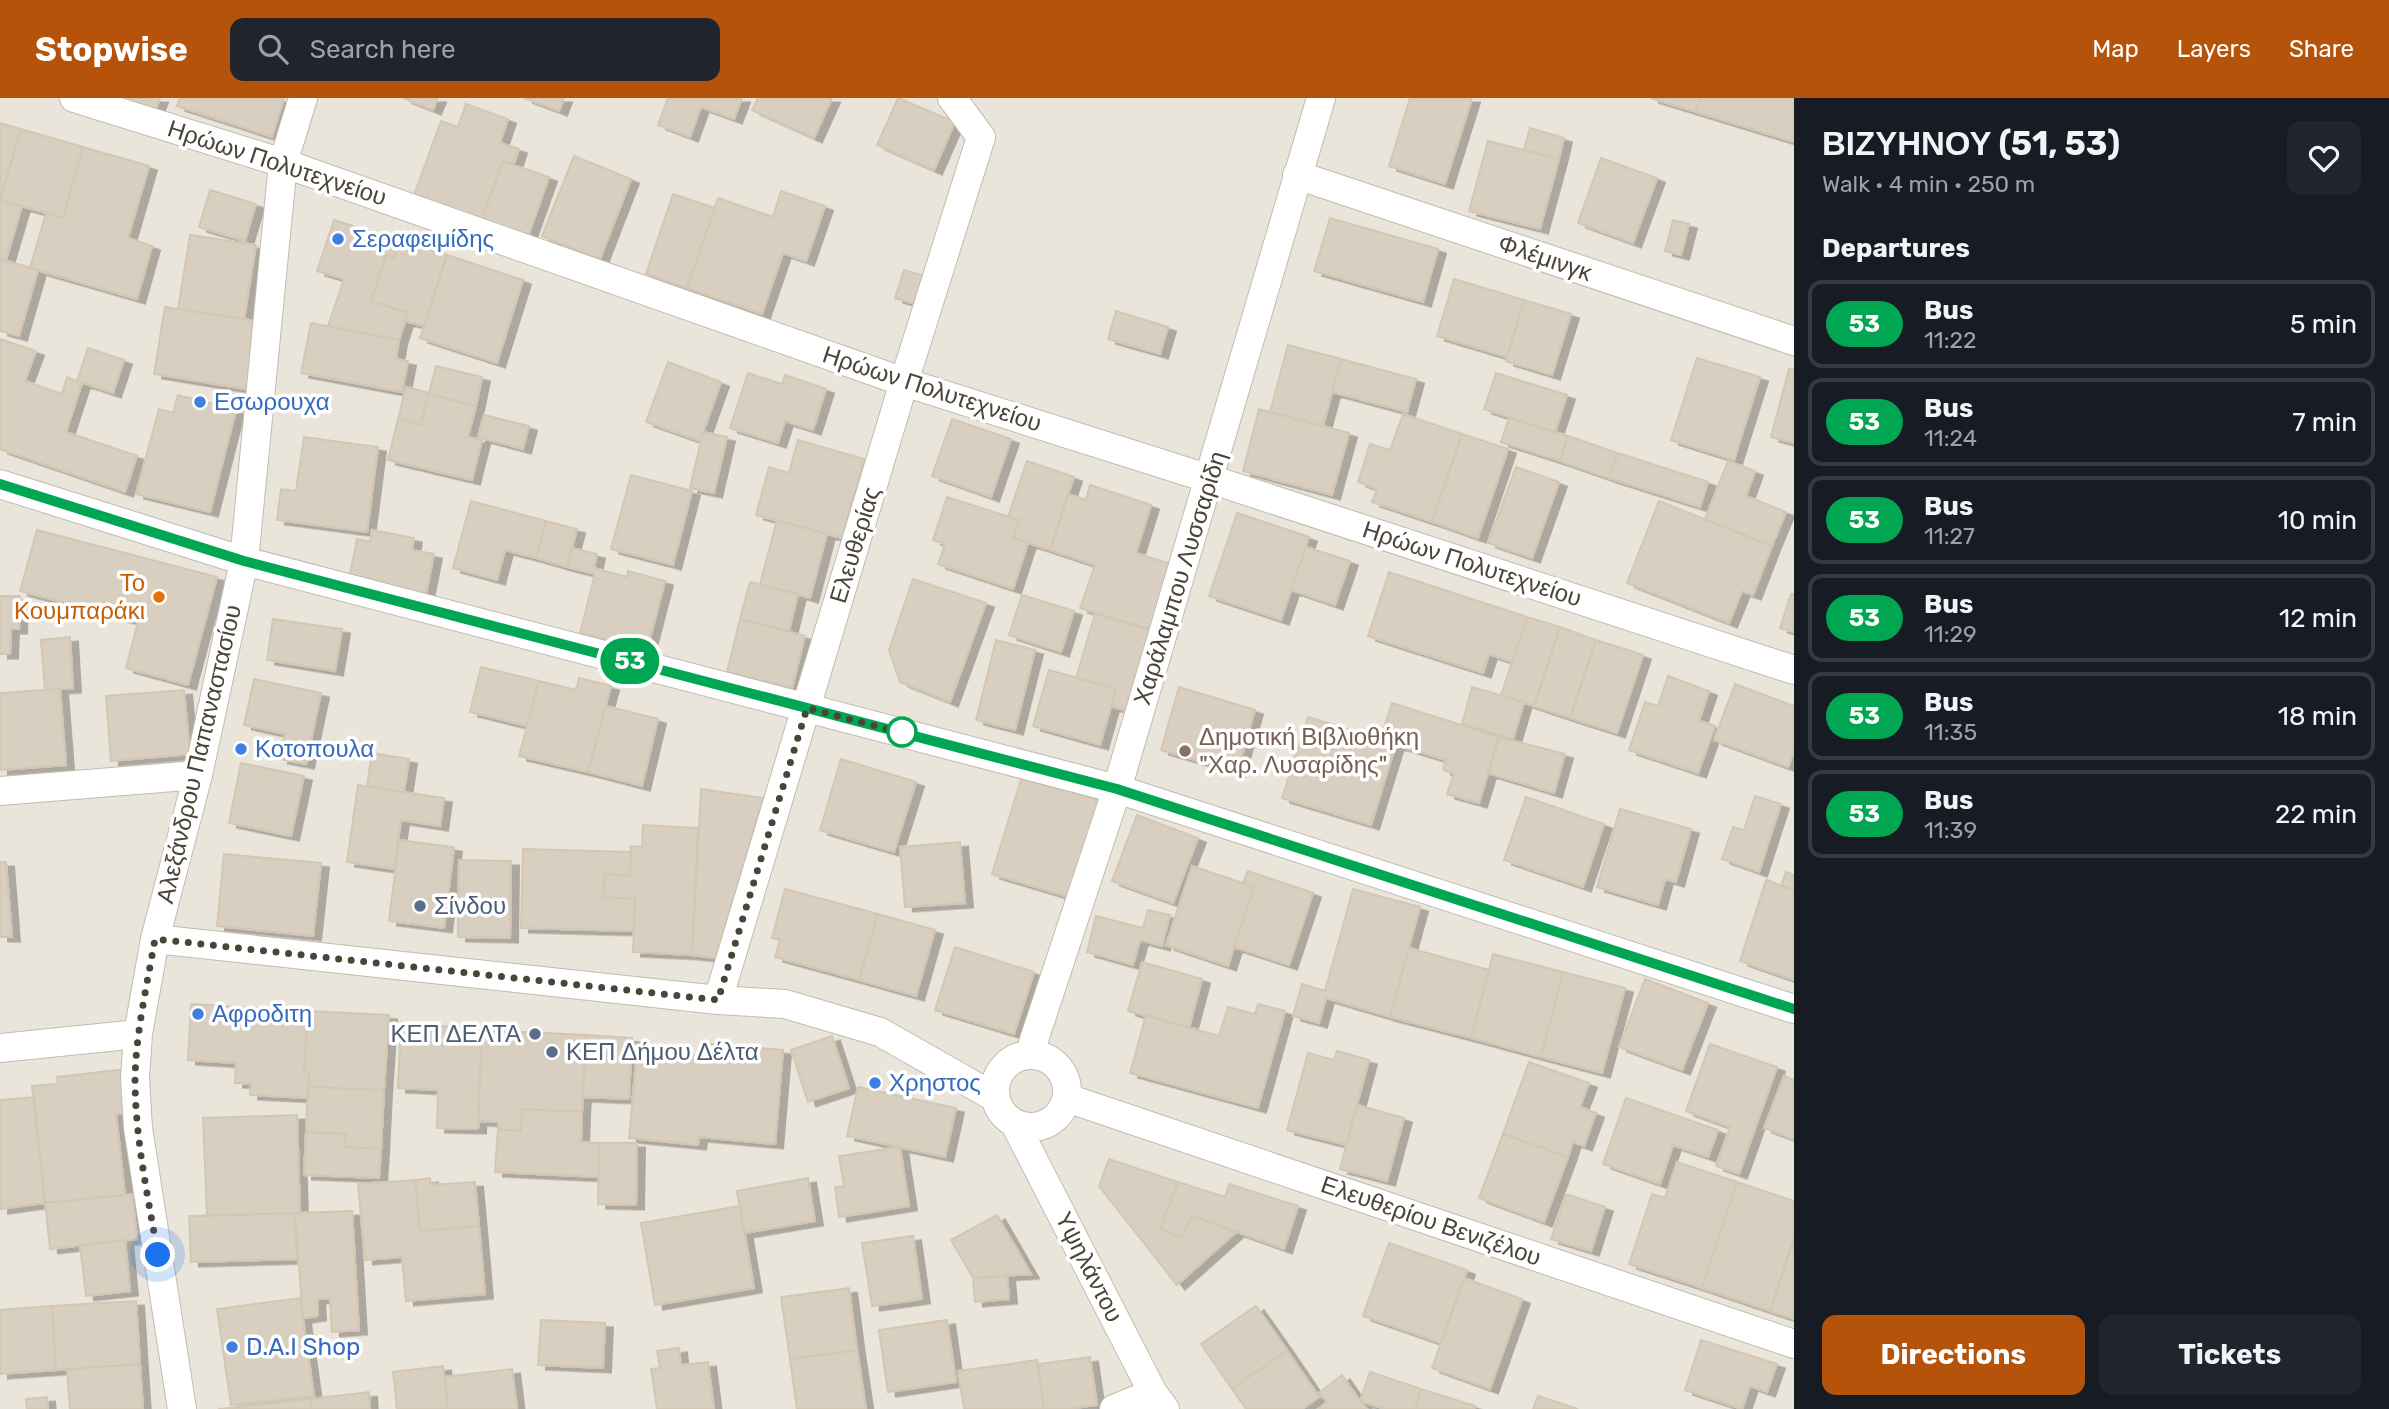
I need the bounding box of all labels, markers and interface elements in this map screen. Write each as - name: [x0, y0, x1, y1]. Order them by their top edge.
- search box: [230, 18, 720, 81]
- text: Stopwise: [35, 30, 188, 69]
- icon: search: [254, 30, 292, 68]
- text: Search here: [310, 34, 456, 65]
- text: Map: [2092, 35, 2139, 63]
- text: Layers: [2177, 35, 2251, 63]
- text: Share: [2289, 35, 2354, 63]
- street label: Ηρώων Πολυτεχνείου: [164, 114, 390, 212]
- button: heart: [2287, 121, 2361, 195]
- text: ΒΙΖΥΗΝΟΥ (51, 53): [1822, 124, 2120, 163]
- text: Walk · 4 min · 250 m: [1822, 170, 2035, 198]
- place label: Σεραφειμίδης: [352, 225, 494, 253]
- street label: Φλέμινγκ: [1495, 229, 1596, 287]
- marker: Σεραφειμίδης: [330, 231, 346, 247]
- text: Departures: [1822, 233, 1970, 264]
- text: Bus: [1924, 295, 1973, 326]
- text: 5 min: [2290, 309, 2357, 340]
- text: 53: [1849, 310, 1880, 338]
- text: 11:22: [1924, 326, 1977, 354]
- street label: Ηρώων Πολυτεχνείου: [819, 340, 1045, 438]
- place label: Εσωρουχα: [214, 388, 330, 416]
- text: Bus: [1924, 393, 1973, 424]
- marker: Εσωρουχα: [192, 394, 208, 410]
- text: 7 min: [2292, 407, 2357, 438]
- text: 53: [1849, 408, 1880, 436]
- text: 11:24: [1924, 424, 1977, 452]
- street label: Χαράλαμπου Λυσσαρίδη: [1128, 448, 1232, 708]
- street label: Ελευθερίας: [824, 483, 886, 607]
- text: Bus: [1924, 491, 1973, 522]
- text: 10 min: [2278, 505, 2357, 536]
- text: 53: [1849, 506, 1880, 534]
- street label: Ηρώων Πολυτεχνείου: [1359, 515, 1585, 613]
- text: 11:27: [1924, 522, 1975, 550]
- place label: Το Κουμπαράκι: [14, 569, 145, 625]
- marker: Το Κουμπαράκι: [151, 589, 167, 605]
- text: Bus: [1924, 589, 1973, 620]
- street label: Αλεξάνδρου Παπαναστασίου: [151, 602, 247, 906]
- text: 12 min: [2279, 603, 2357, 634]
- text: 53: [1849, 604, 1880, 632]
- text: 11:29: [1924, 620, 1977, 648]
- line badge: 53: [598, 638, 662, 684]
- text: 53: [614, 647, 646, 675]
- text: Bus: [1924, 687, 1973, 718]
- text: 18 min: [2278, 701, 2357, 732]
- text: 53: [1849, 702, 1880, 730]
- unlabelled marker: [887, 717, 917, 747]
- text: 11:35: [1924, 718, 1977, 746]
- place label: Δημοτική Βιβλιοθήκη "Χαρ. Λυσαρίδης": [1199, 723, 1419, 779]
- place label: Κοτοπουλα: [255, 735, 374, 763]
- marker: Κοτοπουλα: [233, 741, 249, 757]
- marker: Δημοτική Βιβλιοθήκη "Χαρ. Λυσαρίδης": [1177, 743, 1193, 759]
- text: Bus: [1924, 785, 1973, 816]
- text: 22 min: [2275, 799, 2357, 830]
- text: 53: [1849, 800, 1880, 828]
- text: 11:39: [1924, 816, 1977, 844]
- place label: Σίνδου: [434, 892, 506, 920]
- marker: Σίνδου: [412, 898, 428, 914]
- place label: Αφροδιτη: [212, 1000, 312, 1028]
- marker: Αφροδιτη: [190, 1006, 206, 1022]
- place label: ΚΕΠ ΔΕΛΤΑ: [391, 1020, 521, 1048]
- marker: ΚΕΠ ΔΕΛΤΑ: [527, 1026, 543, 1042]
- place label: ΚΕΠ Δήμου Δέλτα: [566, 1038, 759, 1066]
- marker: ΚΕΠ Δήμου Δέλτα: [544, 1044, 560, 1060]
- place label: Χρηστος: [889, 1069, 981, 1097]
- marker: Χρηστος: [867, 1075, 883, 1091]
- street label: Ελευθερίου Βενιζέλου: [1317, 1170, 1545, 1272]
- street label: Υψηλάντου: [1049, 1207, 1129, 1327]
- your location: [140, 1237, 175, 1272]
- button: Directions: [1822, 1315, 2085, 1395]
- button: Tickets: [2099, 1315, 2361, 1395]
- place label: D.A.I Shop: [246, 1333, 360, 1361]
- marker: D.A.I Shop: [224, 1339, 240, 1355]

